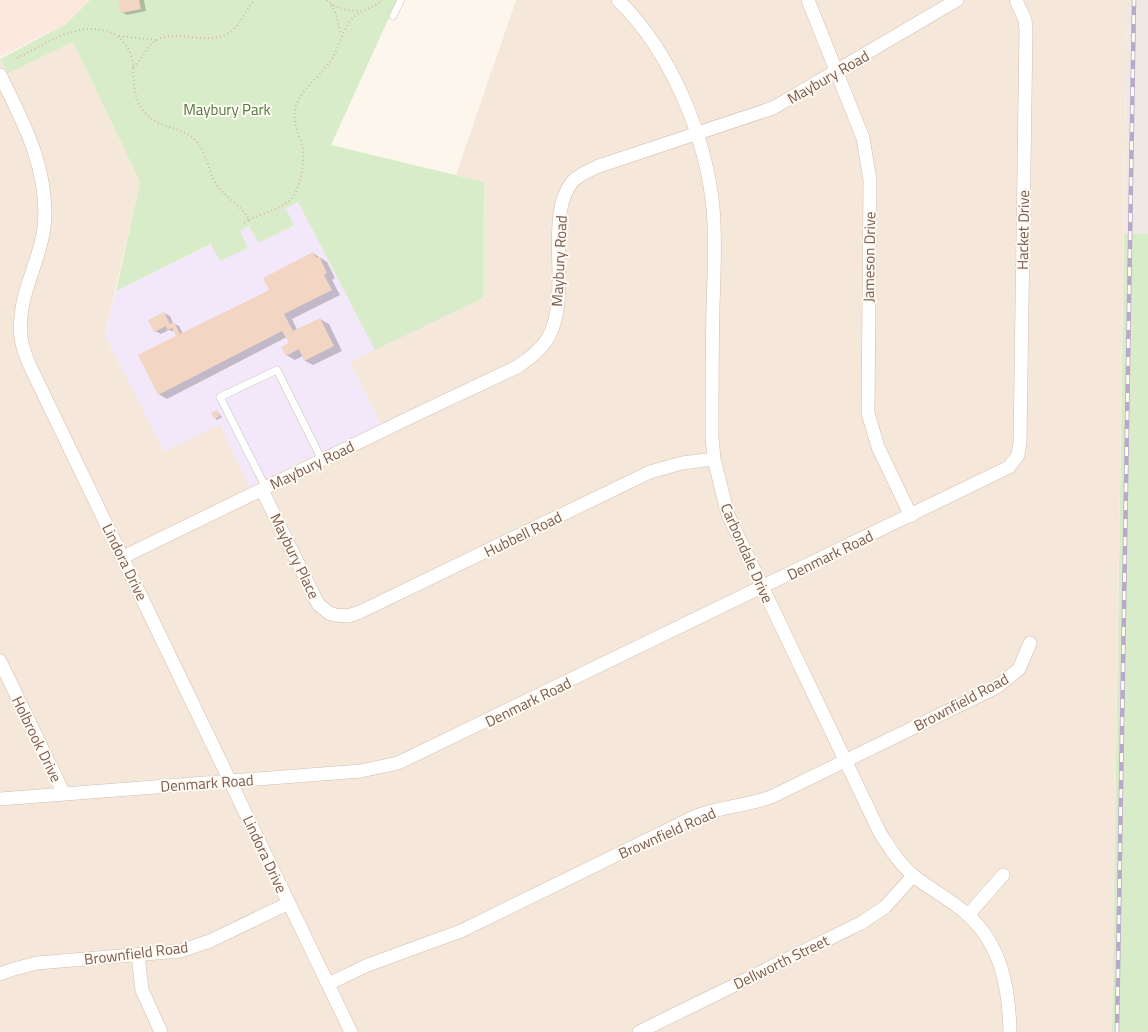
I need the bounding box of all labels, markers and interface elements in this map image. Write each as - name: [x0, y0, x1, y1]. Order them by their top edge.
- street label: Maybury Road: [783, 44, 873, 110]
- park label: Maybury Park: [183, 98, 271, 121]
- street label: Hacket Drive: [1011, 190, 1035, 270]
- street label: Jameson Drive: [857, 211, 881, 303]
- street label: Maybury Road: [545, 215, 573, 307]
- street label: Maybury Road: [266, 435, 358, 495]
- street label: Carbondale Drive: [715, 499, 779, 607]
- street label: Hubbell Road: [480, 505, 566, 563]
- street label: Maybury Place: [264, 509, 326, 603]
- street label: Lindora Drive: [96, 520, 154, 604]
- street label: Denmark Road: [783, 524, 877, 586]
- street label: Brownfield Road: [909, 667, 1013, 737]
- street label: Denmark Road: [481, 671, 575, 733]
- street label: Holbrook Drive: [6, 692, 68, 786]
- street label: Denmark Road: [160, 768, 254, 798]
- street label: Brownfield Road: [615, 801, 719, 865]
- street label: Lindora Drive: [237, 811, 293, 897]
- street label: Dellworth Street: [729, 929, 833, 995]
- street label: Brownfield Road: [83, 935, 189, 971]

